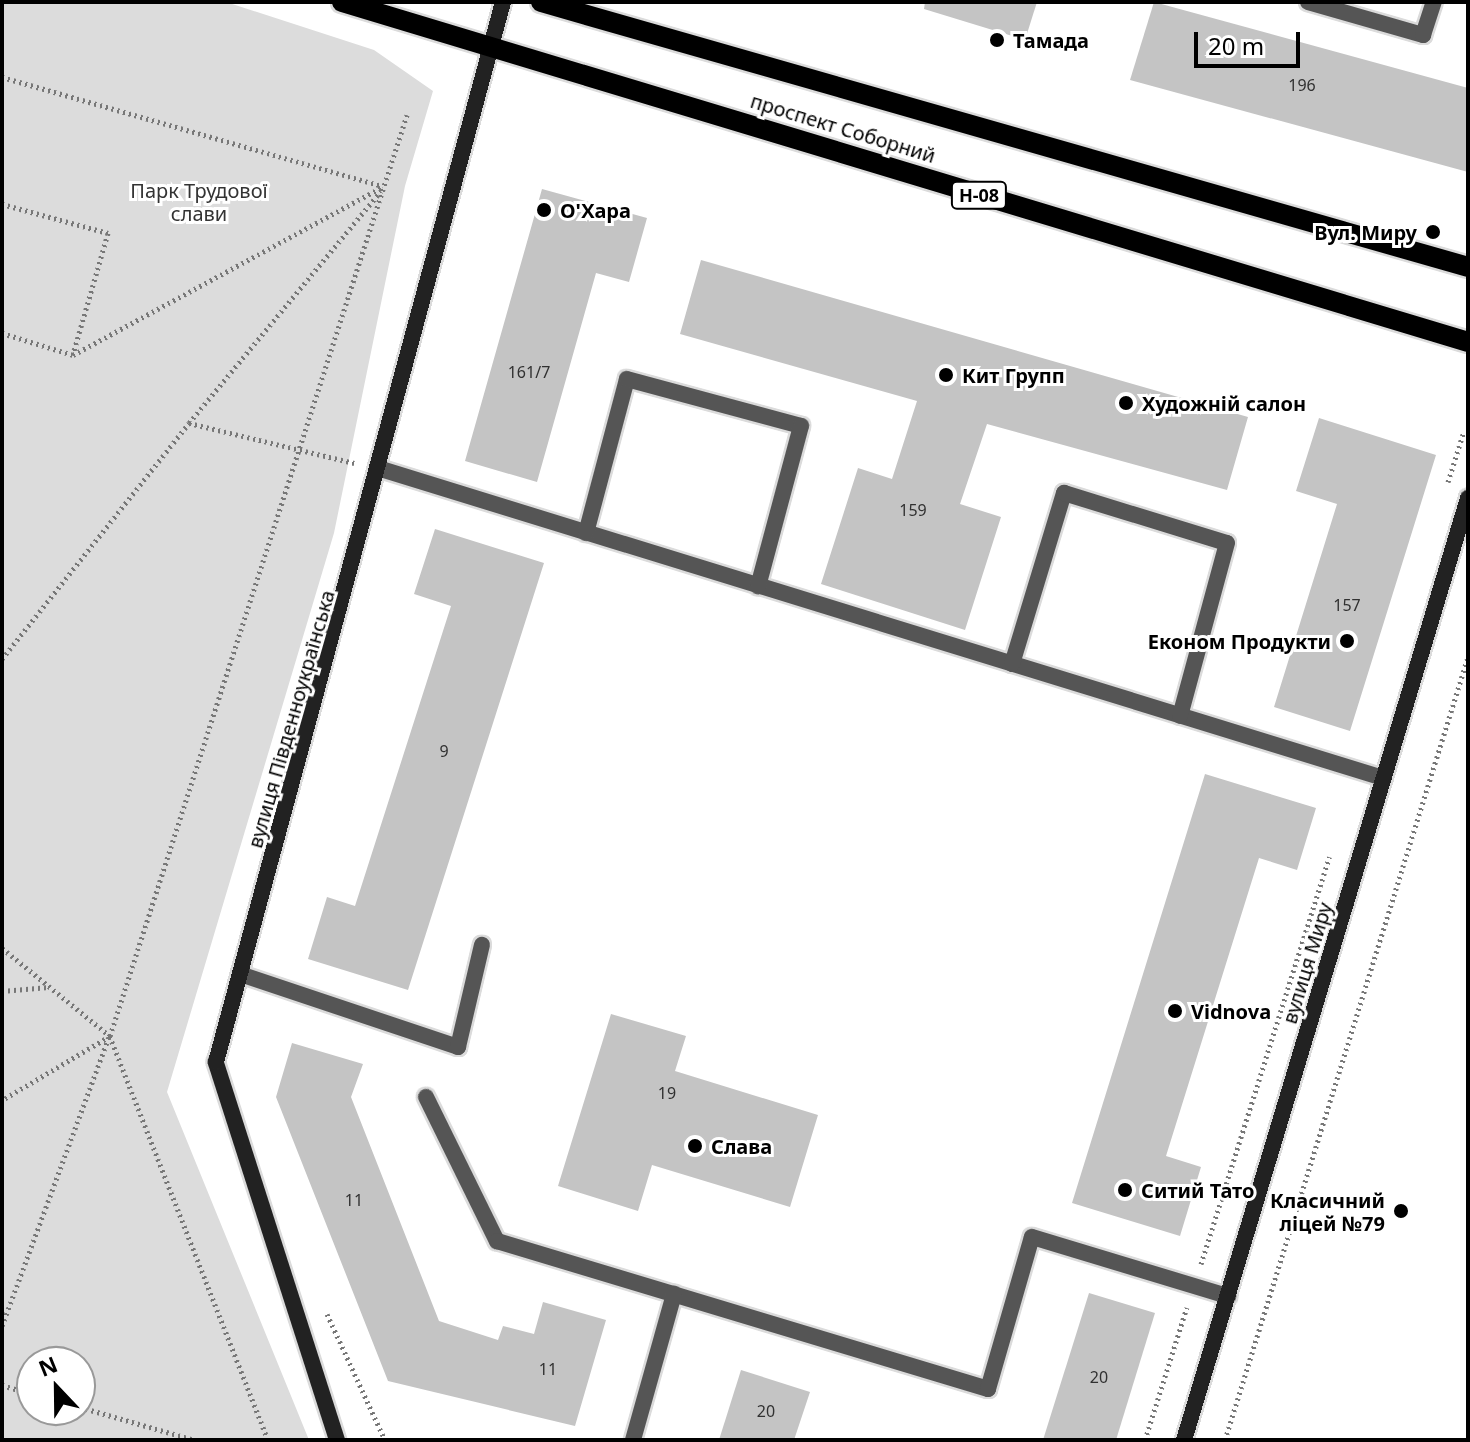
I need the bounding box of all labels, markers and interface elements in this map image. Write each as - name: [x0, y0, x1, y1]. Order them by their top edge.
- scale bar: [1198, 16, 1304, 66]
- place label: Тамада: [1013, 28, 1089, 52]
- text: 20 m: [1208, 29, 1264, 62]
- marker: Тамада: [988, 31, 1006, 49]
- house number: 196: [1288, 75, 1316, 95]
- street label: проспект Соборний: [748, 88, 938, 168]
- park label: Парк Трудової слави: [130, 179, 268, 226]
- road number: Н-08: [949, 181, 1009, 209]
- place label: О'Хара: [560, 198, 631, 222]
- marker: О'Хара: [535, 201, 553, 219]
- place label: Вул. Миру: [1314, 220, 1417, 244]
- marker: Вул. Миру: [1424, 223, 1442, 241]
- house number: 161/7: [508, 362, 550, 382]
- place label: Кит Групп: [962, 363, 1065, 387]
- marker: Кит Групп: [937, 366, 955, 384]
- place label: Художній салон: [1142, 391, 1306, 415]
- marker: Художній салон: [1117, 394, 1135, 412]
- house number: 159: [899, 500, 927, 520]
- street label: вулиця Південноукраїнська: [243, 587, 339, 851]
- house number: 157: [1333, 595, 1361, 615]
- place label: Економ Продукти: [1148, 629, 1331, 653]
- marker: Економ Продукти: [1338, 632, 1356, 650]
- house number: 9: [439, 741, 449, 761]
- street label: вулиця Миру: [1277, 899, 1337, 1027]
- place label: Vidnova: [1191, 999, 1271, 1023]
- marker: Vidnova: [1166, 1002, 1184, 1020]
- house number: 19: [658, 1083, 676, 1103]
- place label: Слава: [711, 1134, 772, 1158]
- marker: Слава: [686, 1137, 704, 1155]
- place label: Ситий Тато: [1141, 1178, 1254, 1202]
- marker: Ситий Тато: [1116, 1181, 1134, 1199]
- place label: Класичний ліцей №79: [1270, 1188, 1385, 1235]
- house number: 11: [345, 1190, 363, 1210]
- marker: Класичний ліцей №79: [1392, 1202, 1410, 1220]
- north arrow: [16, 1346, 96, 1426]
- text: N: [34, 1348, 62, 1383]
- house number: 11: [539, 1359, 557, 1379]
- house number: 20: [1090, 1367, 1108, 1387]
- house number: 20: [757, 1401, 775, 1421]

